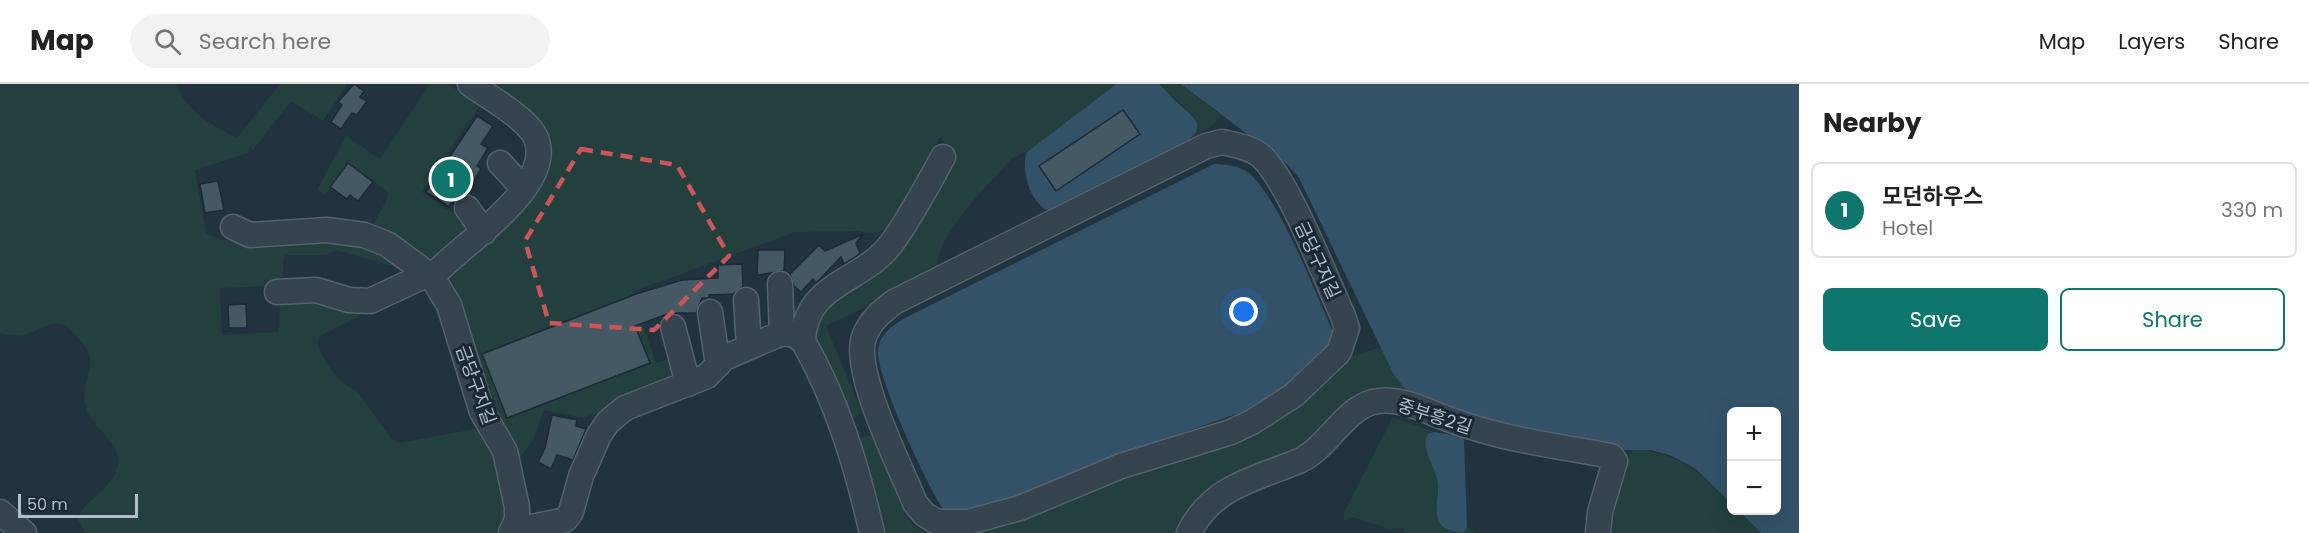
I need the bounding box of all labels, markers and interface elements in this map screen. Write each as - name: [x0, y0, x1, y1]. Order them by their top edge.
- search box: [130, 14, 550, 68]
- text: Map: [30, 21, 94, 60]
- icon: search: [151, 25, 184, 58]
- text: Search here: [199, 26, 331, 57]
- text: Map: [2039, 27, 2085, 56]
- text: Layers: [2118, 27, 2185, 56]
- text: Share: [2218, 27, 2279, 56]
- text: Nearby: [1823, 105, 1921, 141]
- pin: 1: [432, 156, 470, 202]
- text: 모던하우스: [1882, 181, 1983, 212]
- text: 1: [1841, 196, 1848, 224]
- text: 330 m: [2221, 196, 2283, 224]
- text: Hotel: [1882, 214, 1933, 242]
- street label: 금당구지길: [1289, 217, 1347, 303]
- button: Save: [1823, 288, 2048, 351]
- button: Share: [2060, 288, 2285, 351]
- your location: [1229, 297, 1258, 326]
- street label: 금당구지길: [450, 342, 502, 428]
- street label: 중부흥2길: [1395, 392, 1475, 440]
- map controls: [1727, 407, 1781, 515]
- button: +: [1727, 407, 1781, 461]
- button: −: [1727, 461, 1781, 515]
- scale bar: [18, 491, 138, 518]
- text: 50 m: [27, 493, 68, 516]

